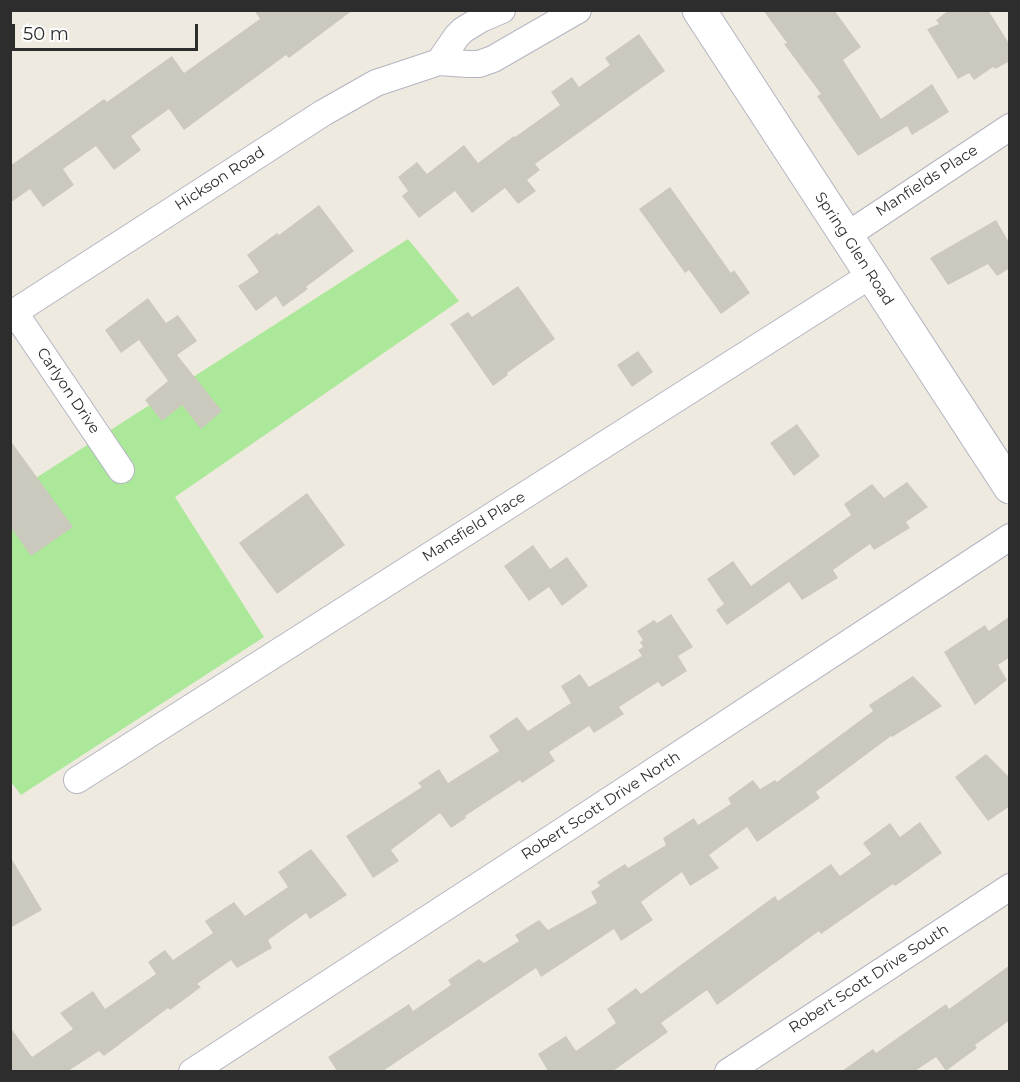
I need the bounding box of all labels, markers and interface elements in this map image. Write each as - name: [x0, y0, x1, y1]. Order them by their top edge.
- scale bar: [15, 12, 201, 50]
- text: 50 m: [23, 23, 69, 45]
- street label: Manfields Place: [873, 141, 981, 221]
- street label: Hickson Road: [172, 143, 268, 215]
- street label: Spring Glen Road: [811, 189, 897, 309]
- street label: Carlyon Drive: [33, 345, 103, 437]
- street label: Mansfield Place: [419, 488, 529, 566]
- street label: Robert Scott Drive North: [518, 748, 684, 864]
- street label: Robert Scott Drive South: [786, 921, 952, 1037]

